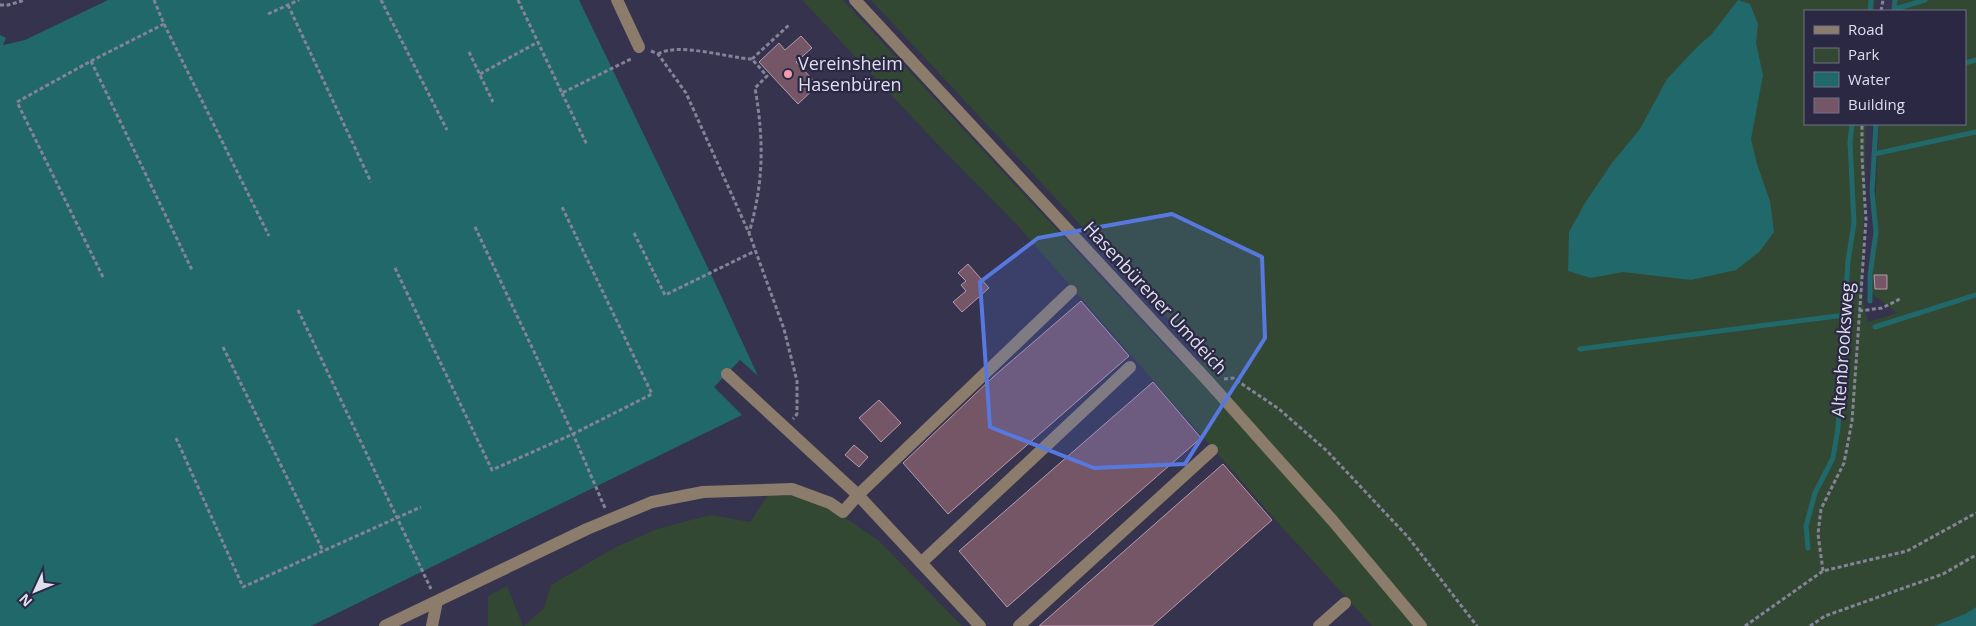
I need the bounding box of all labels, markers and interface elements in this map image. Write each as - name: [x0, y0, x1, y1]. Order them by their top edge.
- legend: [1804, 10, 1966, 125]
- text: Road: [1848, 19, 1884, 39]
- text: Park: [1848, 44, 1879, 64]
- place label: Vereinsheim Hasenbüren: [798, 51, 903, 96]
- marker: Vereinsheim Hasenbüren: [782, 68, 794, 80]
- text: Water: [1848, 69, 1890, 89]
- text: Building: [1848, 94, 1905, 114]
- street label: Hasenbürener Umdeich: [1078, 216, 1233, 379]
- street label: Altenbrooksweg: [1825, 281, 1859, 418]
- north arrow: [10, 566, 60, 616]
- text: N: [14, 590, 36, 611]

